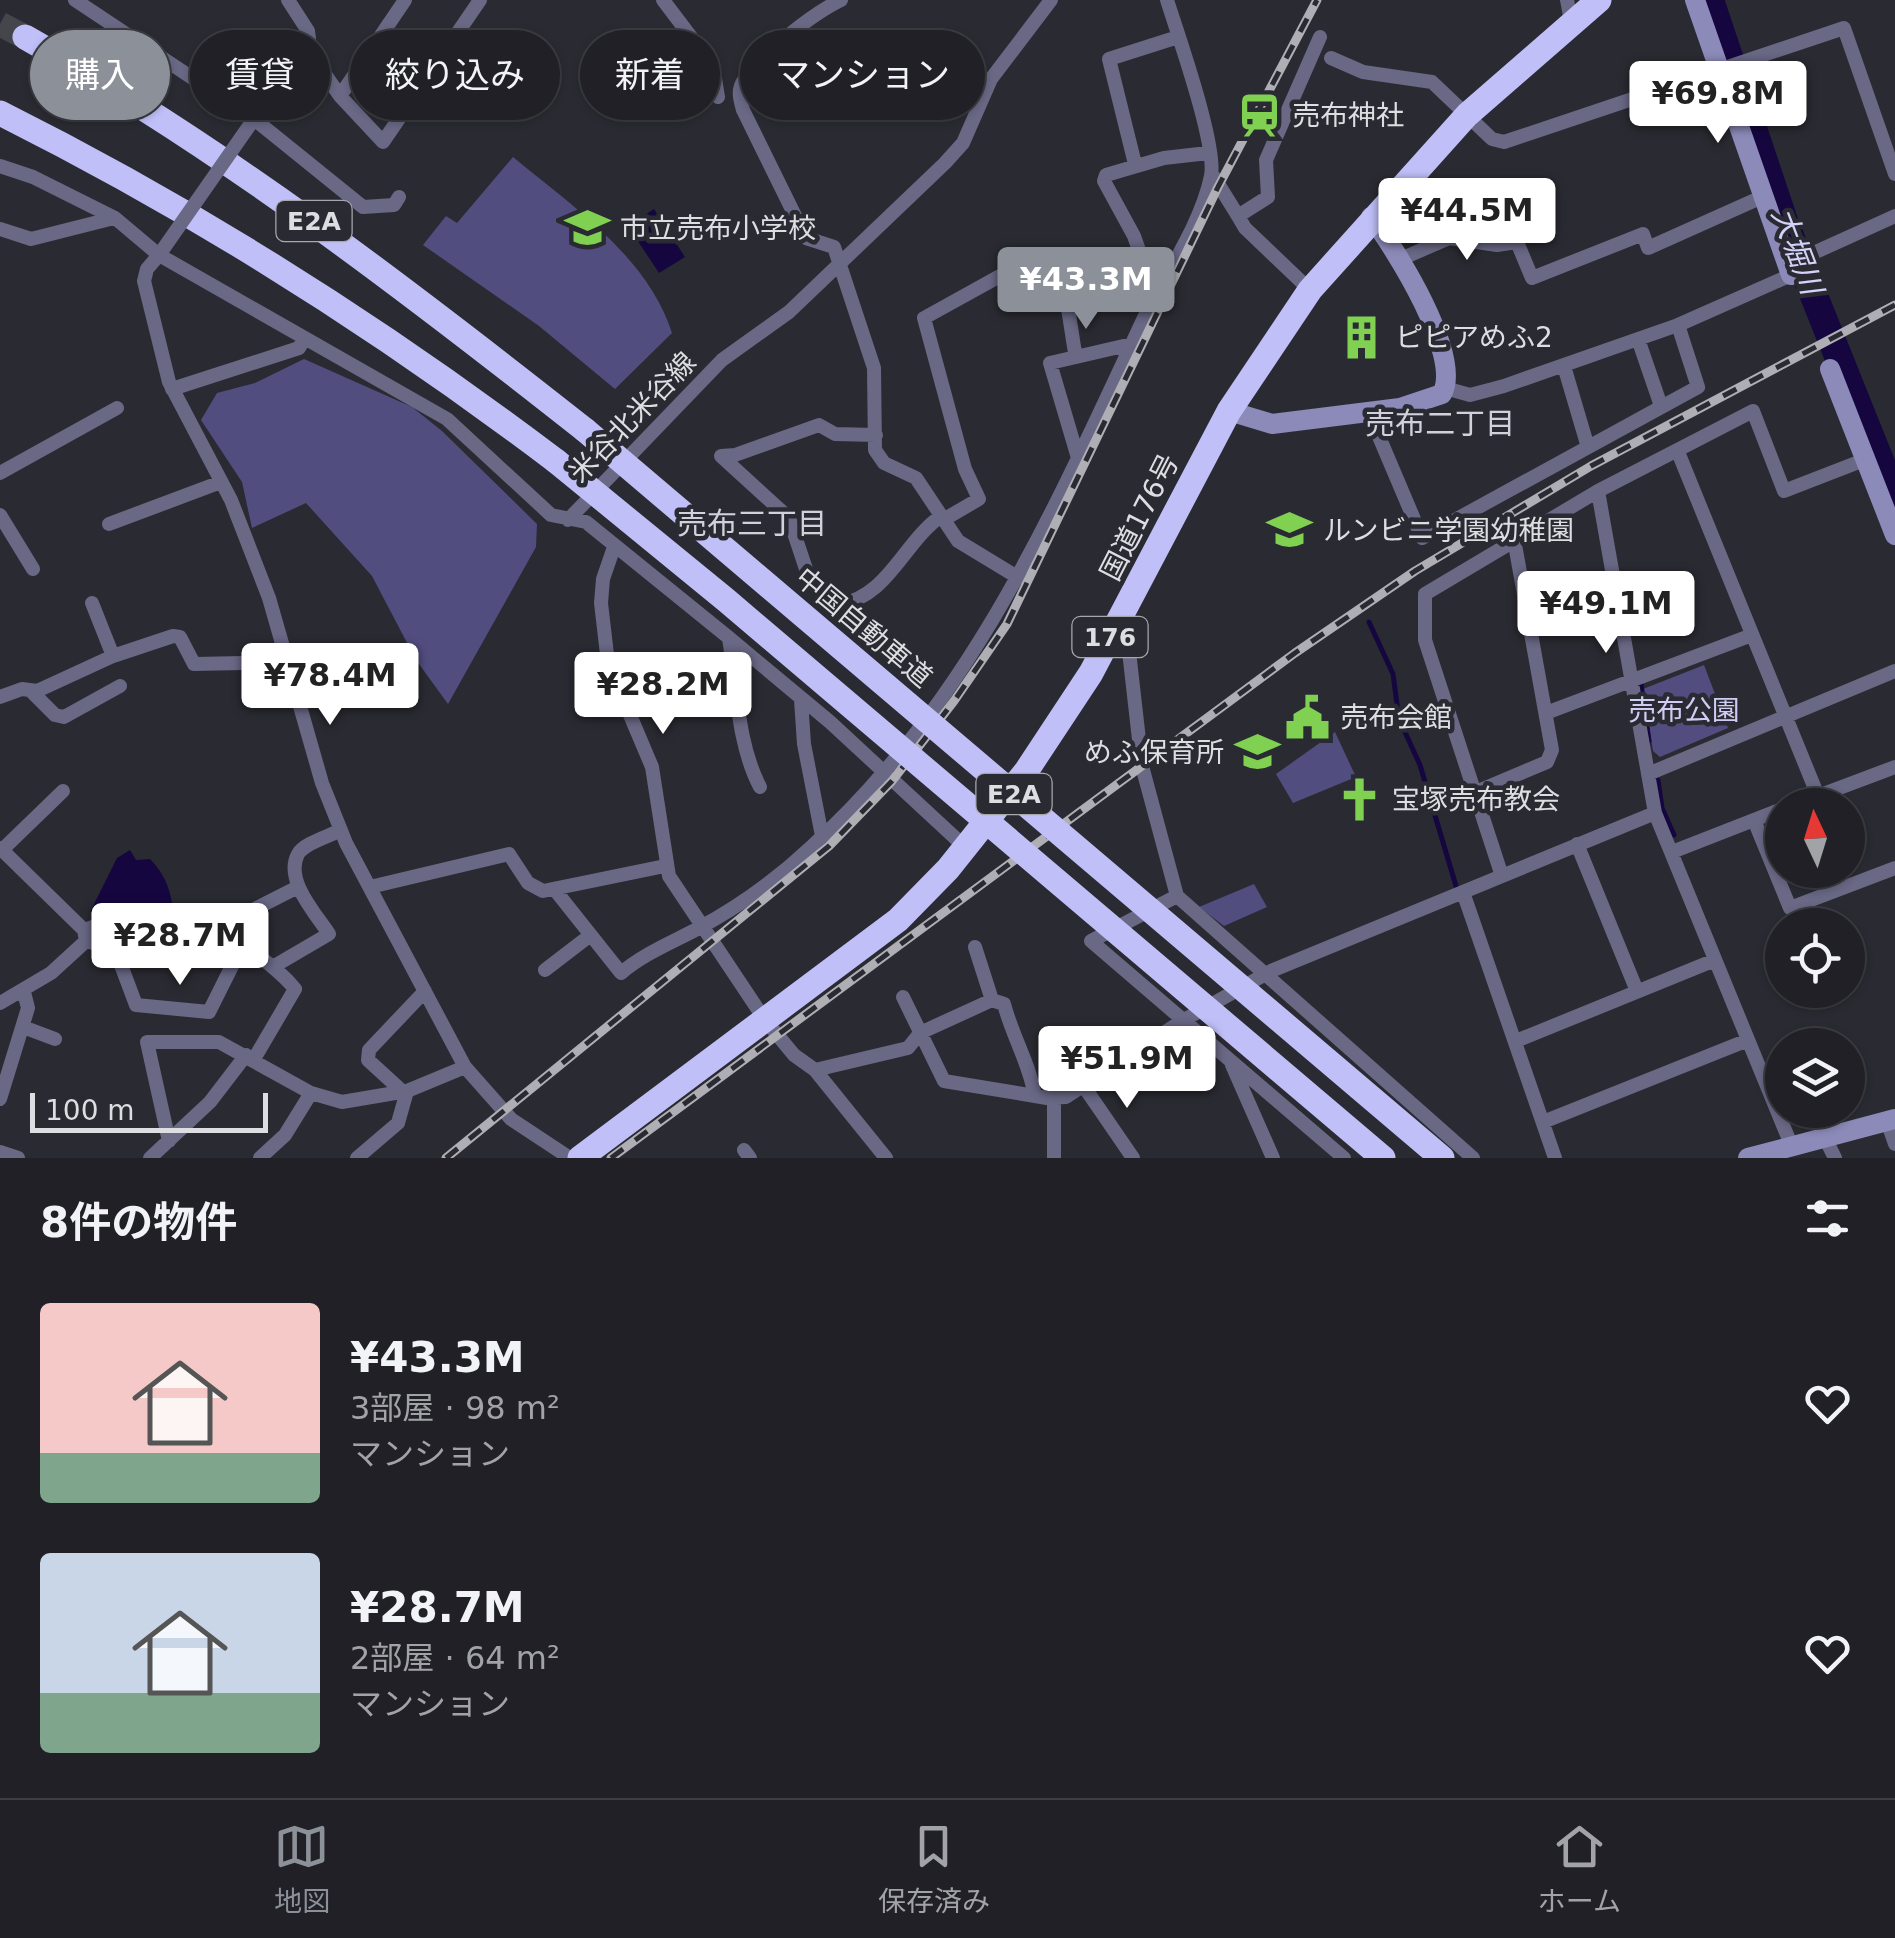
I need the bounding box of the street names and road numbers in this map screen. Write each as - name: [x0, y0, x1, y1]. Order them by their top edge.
- road number: E2A: [276, 201, 352, 241]
- street label: 米谷北米谷線: [562, 345, 703, 489]
- street label: 国道176号: [1094, 449, 1185, 586]
- street label: 中国自動車道: [789, 561, 939, 694]
- road number: 176: [1072, 617, 1148, 657]
- road number: E2A: [976, 774, 1052, 814]

